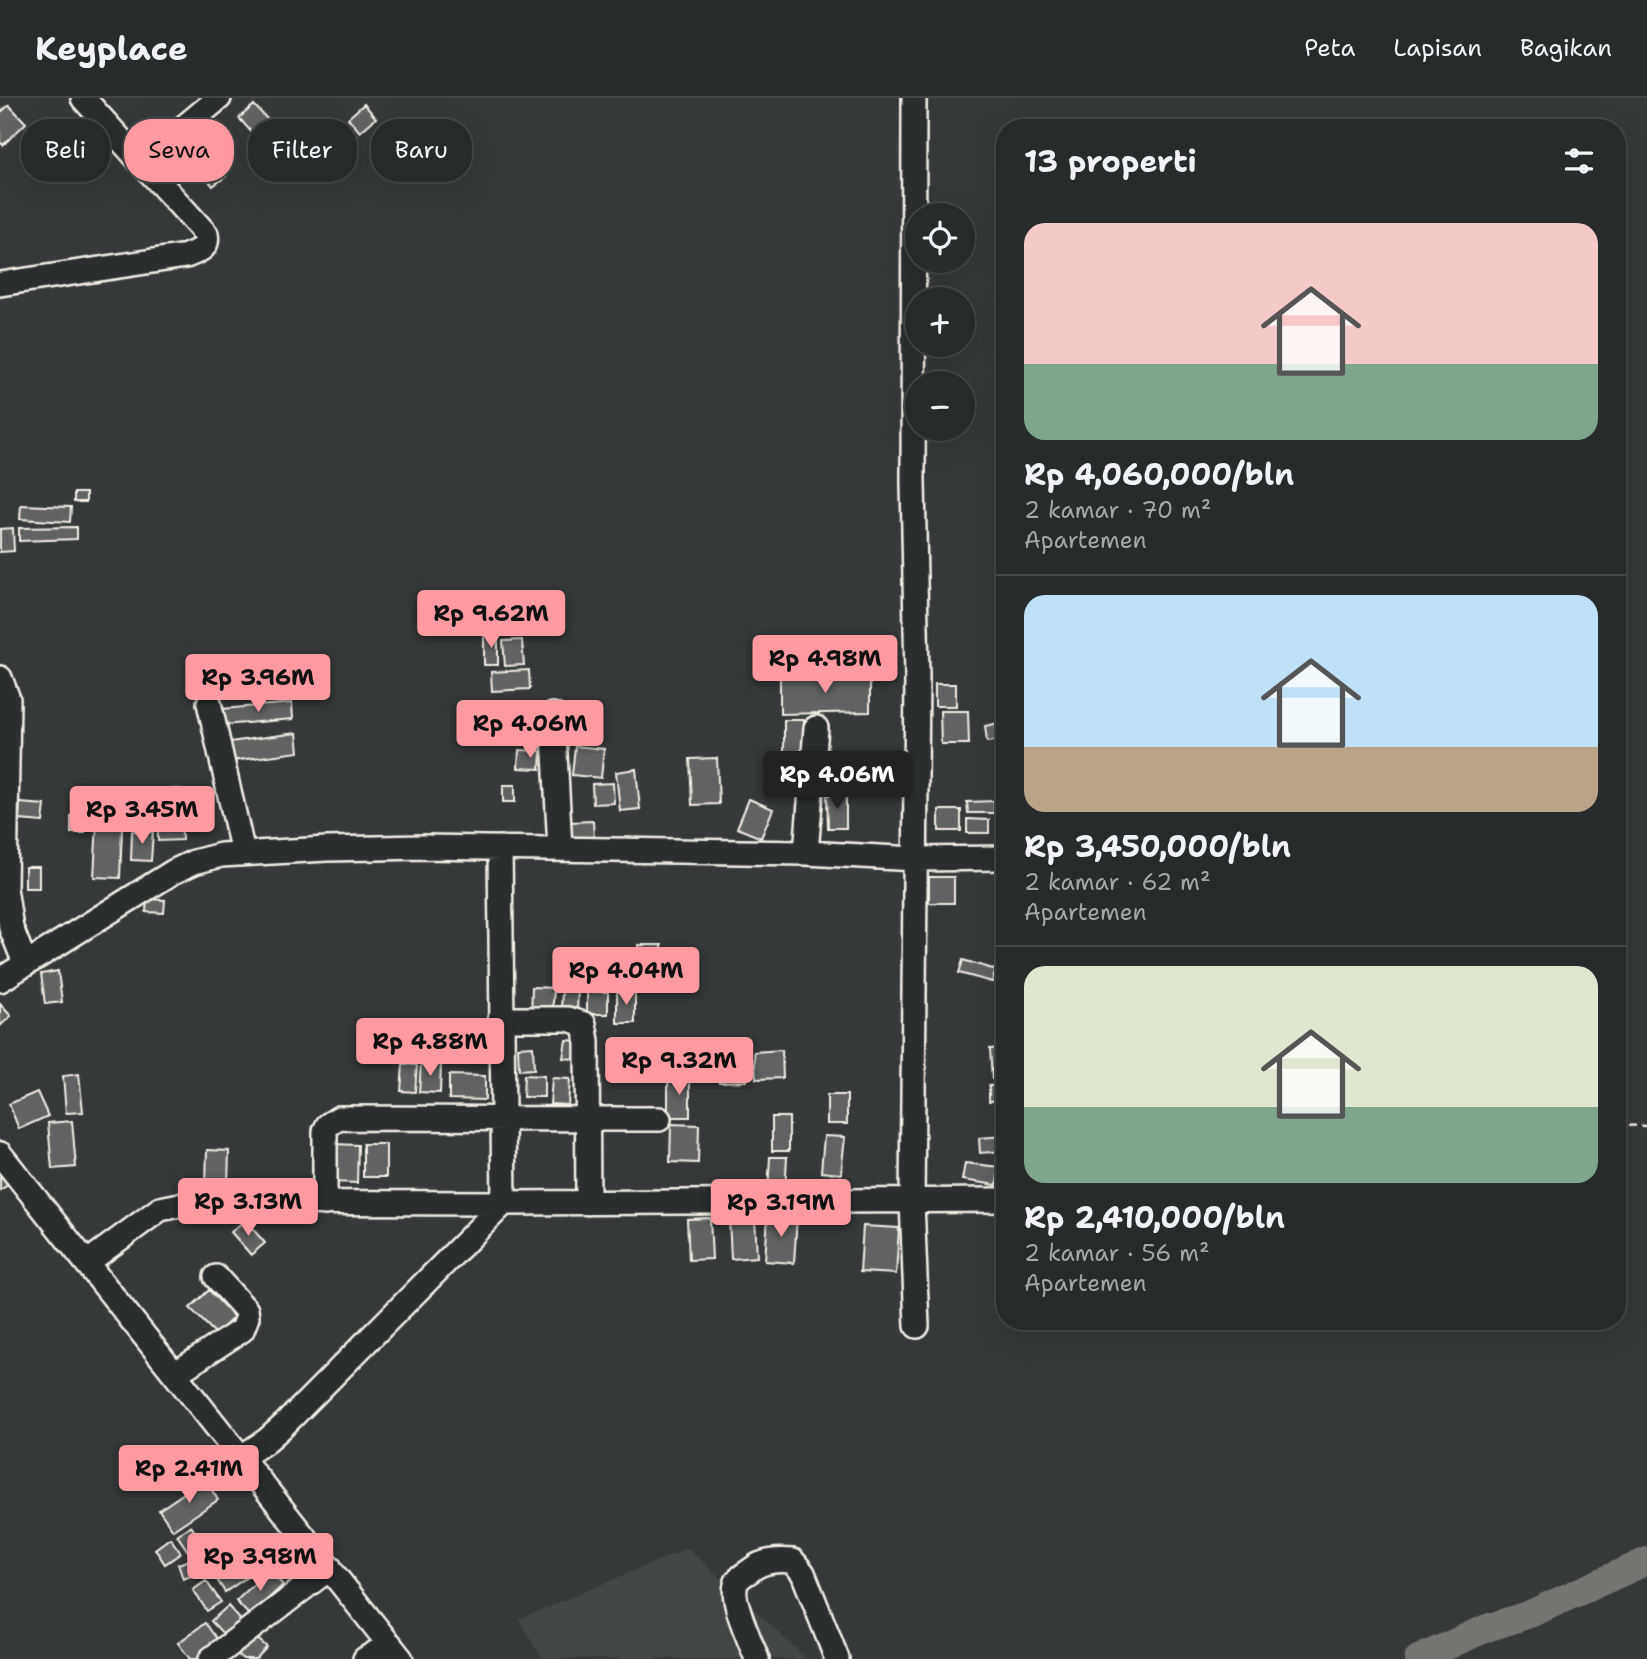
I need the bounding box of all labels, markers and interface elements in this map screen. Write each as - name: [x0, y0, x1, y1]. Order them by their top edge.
- text: Keyplace: [35, 26, 188, 71]
- text: Peta: [1304, 32, 1355, 64]
- text: Lapisan: [1393, 32, 1482, 64]
- text: Bagikan: [1520, 32, 1612, 64]
- chip: Beli: [21, 119, 110, 182]
- chip: Sewa: [124, 119, 234, 182]
- chip: Filter: [248, 119, 357, 182]
- chip: Baru: [371, 119, 472, 182]
- text: 13 properti: [1024, 141, 1197, 182]
- icon: filters: [1560, 142, 1598, 180]
- map controls: [905, 203, 975, 441]
- button: locate: [905, 203, 975, 273]
- icon: home: [1248, 268, 1374, 394]
- button: +: [905, 287, 975, 357]
- button: −: [905, 371, 975, 441]
- text: Rp 4,060,000/bln: [1024, 454, 1294, 495]
- text: 2 kamar · 70 m²: [1024, 495, 1211, 525]
- text: Apartemen: [1024, 525, 1147, 555]
- pin: Rp 9.62M: [419, 590, 563, 650]
- text: Rp 9.62M: [433, 598, 549, 628]
- pin: Rp 4.98M: [753, 636, 897, 695]
- icon: home: [1248, 640, 1374, 766]
- text: Rp 4.98M: [768, 643, 882, 673]
- pin: Rp 3.96M: [186, 654, 330, 714]
- text: Rp 3.96M: [201, 662, 315, 692]
- pin: Rp 4.06M: [458, 700, 602, 760]
- text: Rp 4.06M: [472, 708, 588, 738]
- pin: Rp 4.06M: [765, 752, 909, 811]
- text: Rp 4.06M: [779, 759, 895, 789]
- pin: Rp 3.45M: [70, 786, 214, 846]
- text: Rp 3.45M: [86, 794, 198, 824]
- text: Rp 3,450,000/bln: [1024, 826, 1291, 867]
- text: 2 kamar · 62 m²: [1024, 867, 1211, 897]
- text: Apartemen: [1024, 897, 1147, 927]
- pin: Rp 4.04M: [554, 948, 698, 1007]
- text: Rp 4.04M: [568, 955, 684, 985]
- icon: home: [1248, 1011, 1374, 1137]
- pin: Rp 4.88M: [358, 1018, 502, 1078]
- text: Rp 4.88M: [372, 1026, 488, 1056]
- pin: Rp 9.32M: [607, 1038, 751, 1097]
- text: Rp 9.32M: [621, 1045, 737, 1075]
- pin: Rp 3.13M: [176, 1178, 320, 1238]
- pin: Rp 3.19M: [709, 1180, 853, 1239]
- text: Rp 3.13M: [194, 1186, 302, 1216]
- text: Rp 3.19M: [727, 1187, 835, 1217]
- text: Rp 2,410,000/bln: [1024, 1197, 1285, 1238]
- text: 2 kamar · 56 m²: [1024, 1238, 1210, 1268]
- text: Apartemen: [1024, 1268, 1147, 1298]
- pin: Rp 2.41M: [117, 1446, 261, 1505]
- text: Rp 2.41M: [135, 1453, 243, 1483]
- pin: Rp 3.98M: [188, 1534, 332, 1593]
- text: Rp 3.98M: [203, 1541, 317, 1571]

